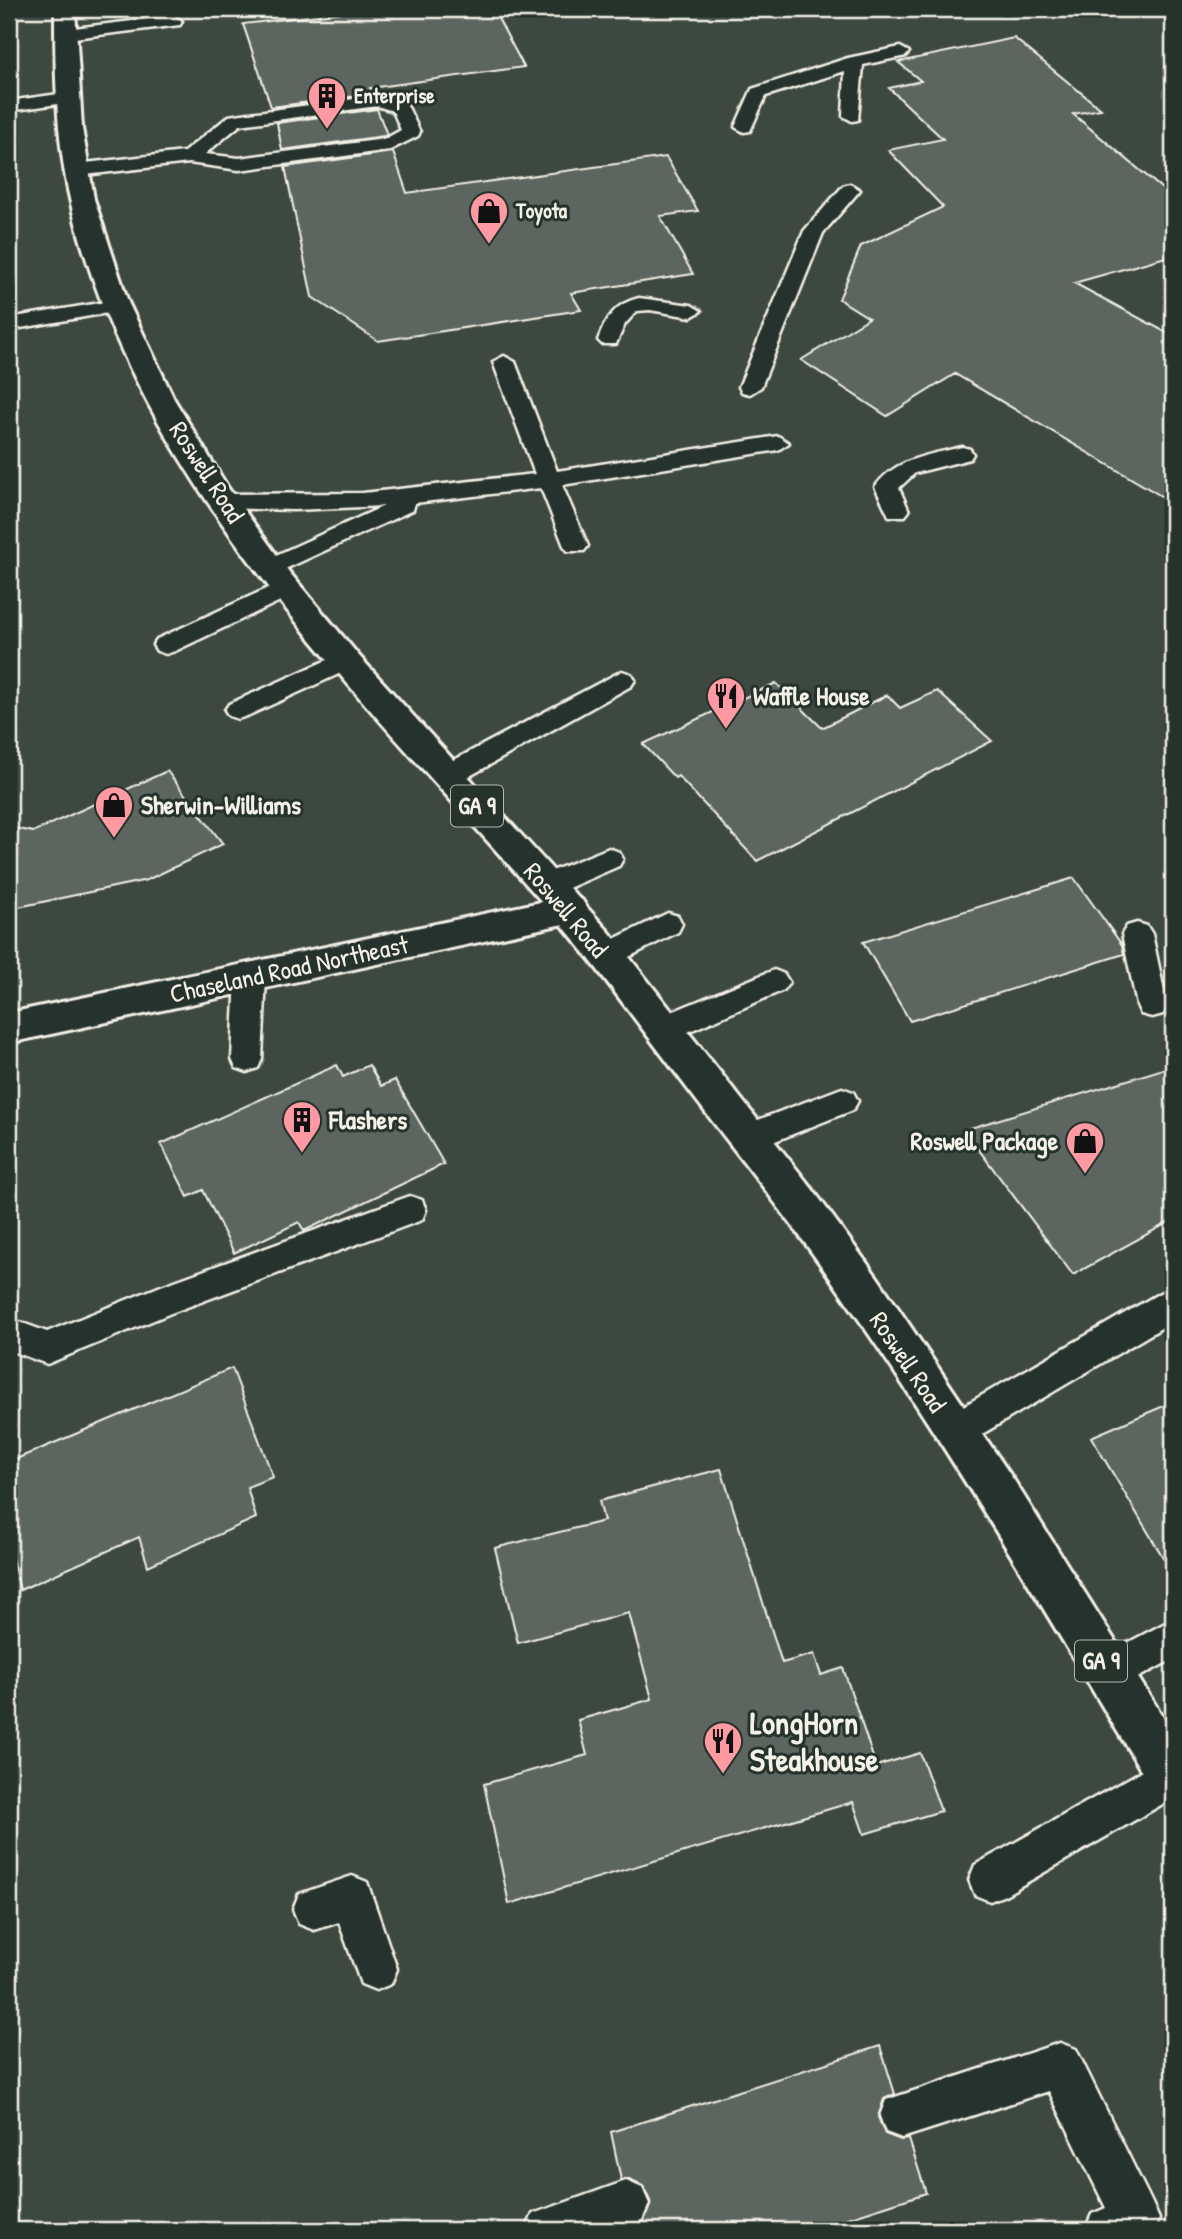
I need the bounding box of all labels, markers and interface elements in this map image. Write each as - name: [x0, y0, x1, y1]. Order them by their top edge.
- building icon: Enterprise: [306, 75, 348, 130]
- place label: Enterprise: [354, 81, 435, 111]
- shop icon: Toyota: [468, 190, 510, 245]
- place label: Toyota: [515, 196, 568, 226]
- street label: Roswell Road: [162, 414, 253, 529]
- restaurant icon: Waffle House: [705, 675, 747, 730]
- place label: Waffle House: [753, 678, 870, 713]
- shop icon: Sherwin-Williams: [93, 784, 135, 839]
- road number: GA 9: [451, 786, 503, 826]
- place label: Sherwin-Williams: [141, 787, 301, 822]
- street label: Roswell Road: [516, 855, 617, 965]
- street label: Chaseland Road Northeast: [166, 926, 412, 1011]
- building icon: Flashers: [281, 1099, 323, 1154]
- place label: Flashers: [328, 1102, 407, 1137]
- shop icon: Roswell Package: [1064, 1120, 1106, 1175]
- place label: Roswell Package: [910, 1123, 1059, 1159]
- street label: Roswell Road: [862, 1304, 955, 1419]
- road number: GA 9: [1075, 1640, 1127, 1681]
- place label: LongHorn Steakhouse: [750, 1701, 879, 1781]
- restaurant icon: LongHorn Steakhouse: [702, 1720, 744, 1775]

